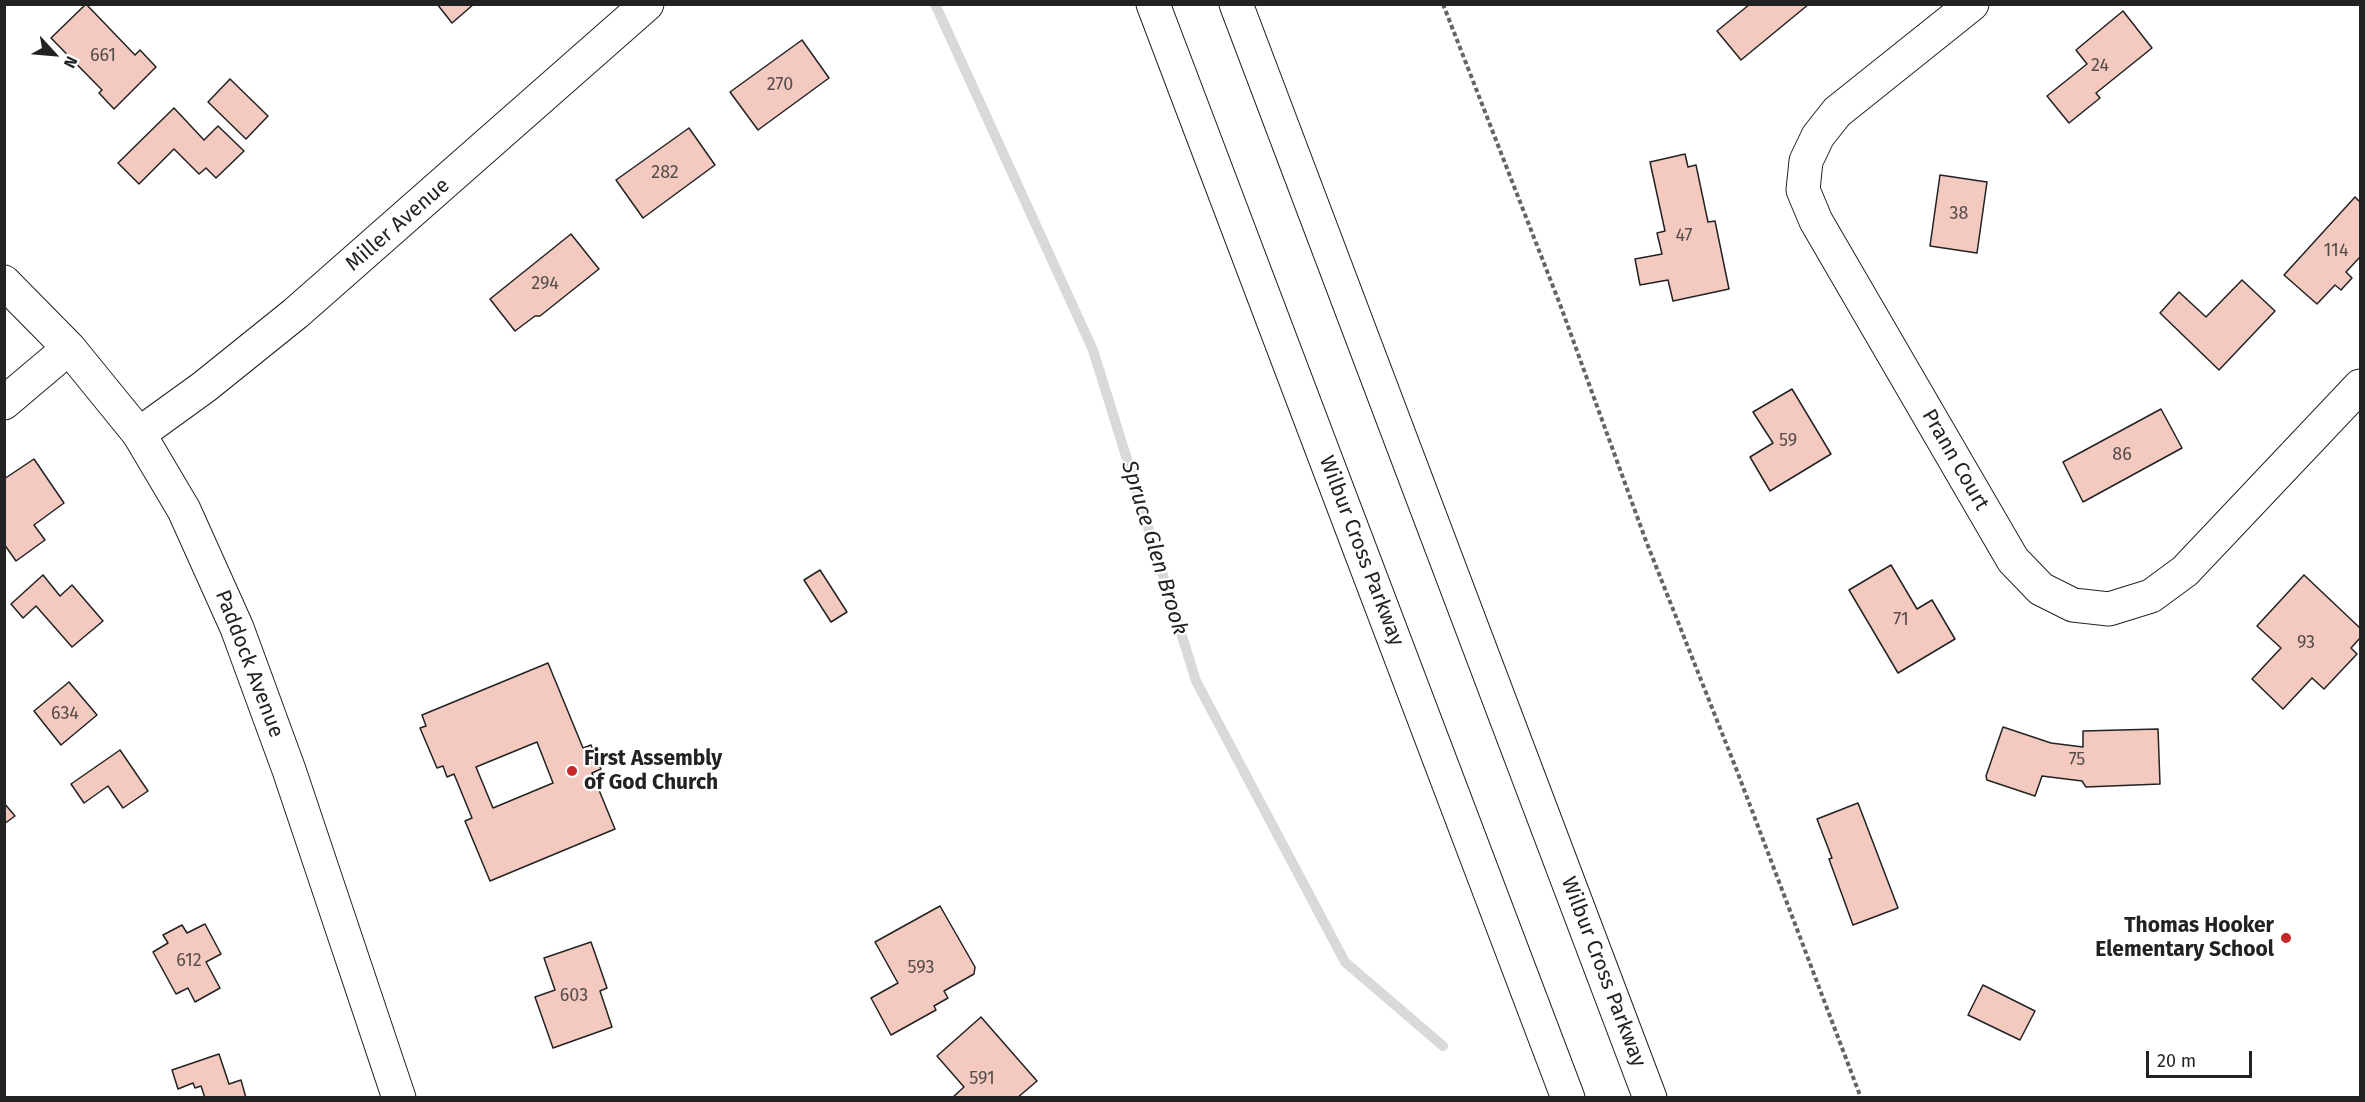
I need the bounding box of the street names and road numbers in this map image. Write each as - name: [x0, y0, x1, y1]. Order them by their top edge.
- street label: Miller Avenue: [341, 173, 455, 277]
- street label: Prann Court: [1916, 405, 1994, 515]
- street label: Wilbur Cross Parkway: [1313, 452, 1409, 650]
- street label: Paddock Avenue: [209, 587, 289, 741]
- street label: Wilbur Cross Parkway: [1555, 873, 1651, 1071]

